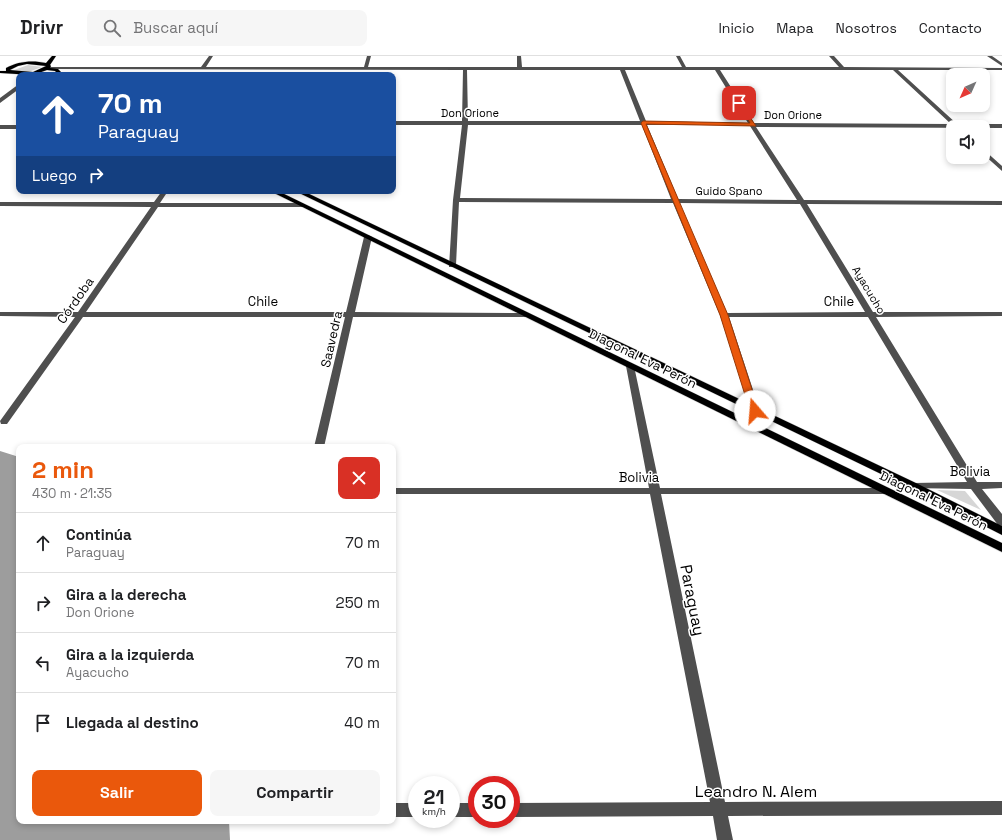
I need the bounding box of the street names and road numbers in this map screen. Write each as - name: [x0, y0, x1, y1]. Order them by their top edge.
- street label: Don Orione: [441, 106, 499, 120]
- street label: Don Orione: [764, 108, 822, 122]
- street label: Guido Spano: [695, 184, 763, 198]
- street label: Ayacucho: [849, 264, 889, 317]
- street label: Córdoba: [53, 273, 98, 327]
- street label: Chile: [248, 293, 278, 310]
- street label: Chile: [824, 293, 854, 310]
- street label: Saavedra: [317, 309, 346, 369]
- street label: Diagonal Eva Perón: [586, 325, 700, 392]
- street label: Bolivia: [950, 463, 991, 480]
- street label: Diagonal Eva Perón: [877, 467, 991, 534]
- street label: Bolivia: [619, 469, 660, 486]
- street label: Paraguay: [675, 563, 710, 638]
- street label: Leandro N. Alem: [695, 781, 817, 802]

